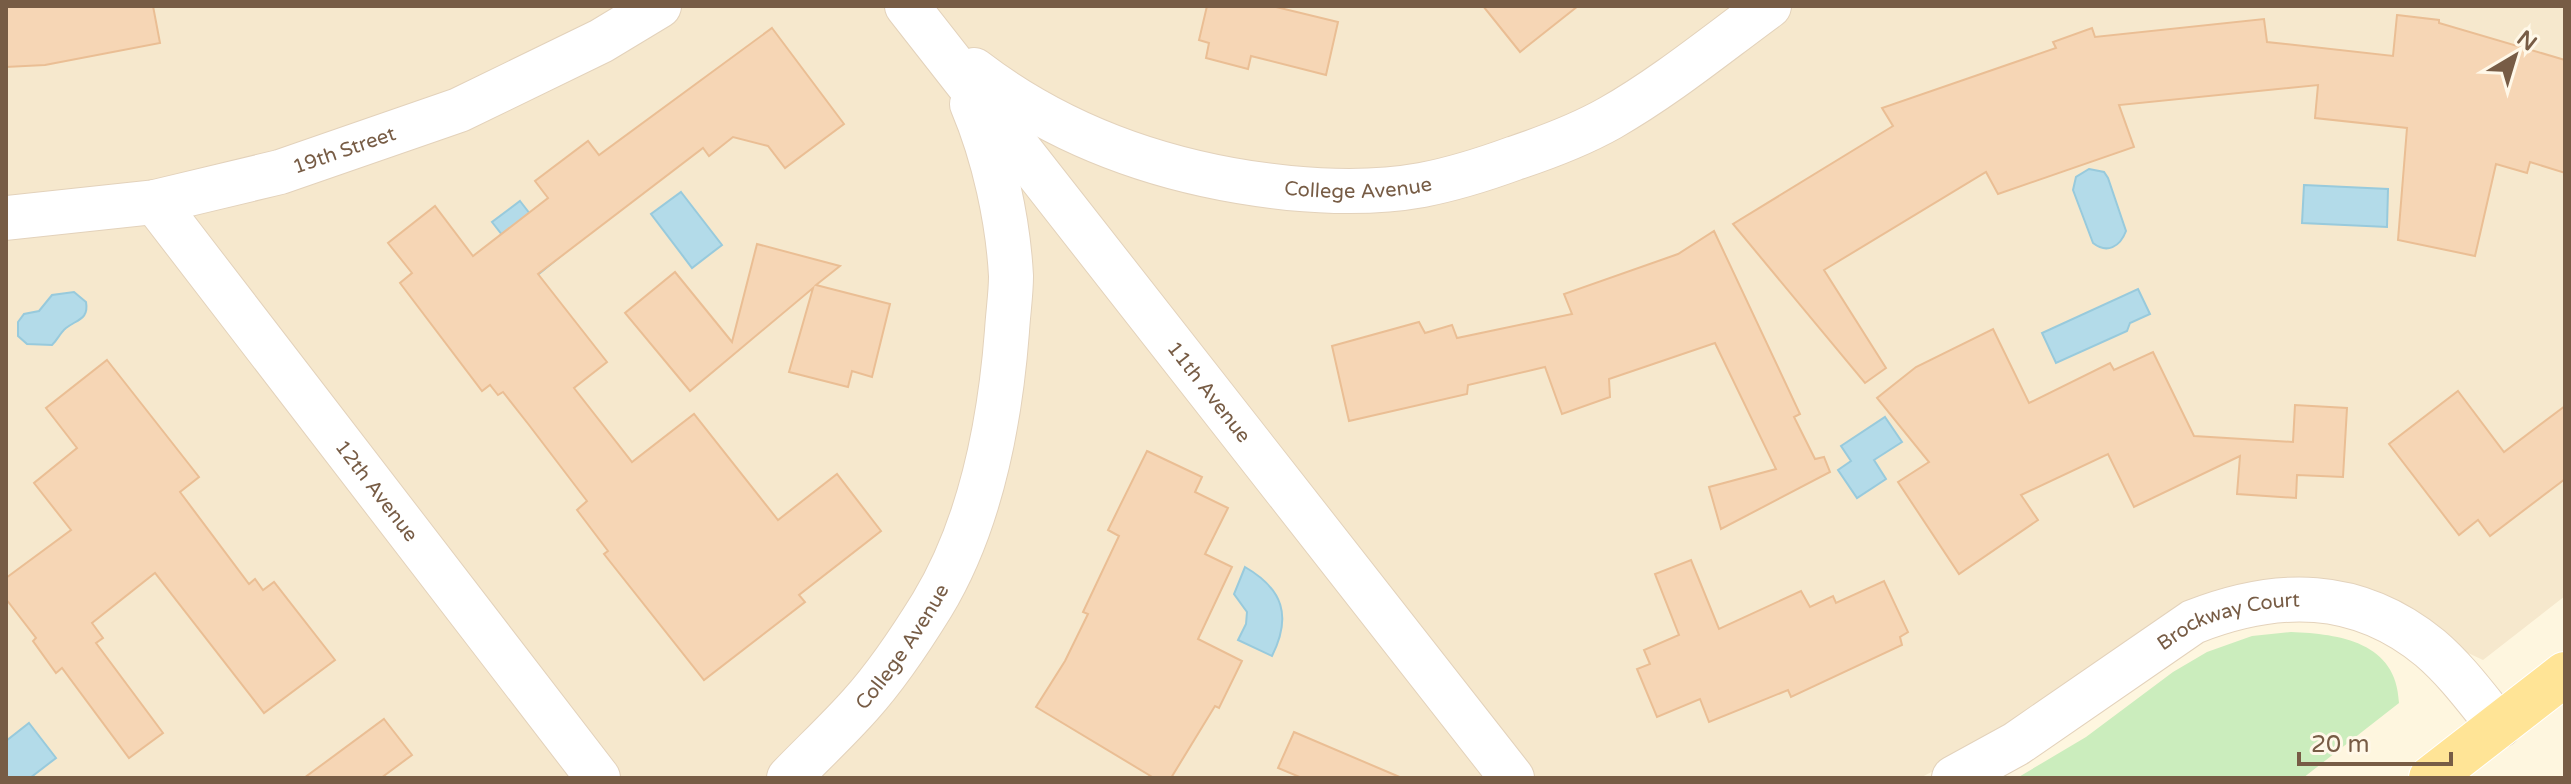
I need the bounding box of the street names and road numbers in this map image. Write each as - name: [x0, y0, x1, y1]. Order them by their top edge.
- street label: 19th Street: [290, 122, 399, 180]
- street label: College Avenue: [1283, 172, 1434, 204]
- street label: 11th Avenue: [1161, 337, 1255, 448]
- street label: 12th Avenue: [329, 436, 423, 547]
- street label: College Avenue: [851, 580, 955, 715]
- street label: Brockway Court: [2153, 588, 2300, 656]

